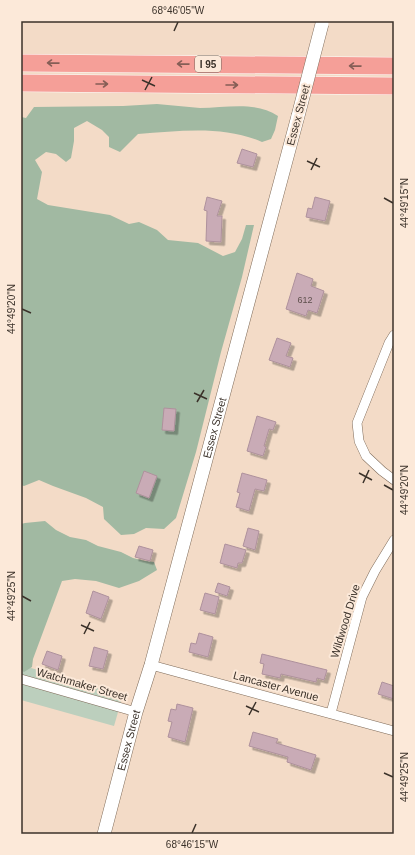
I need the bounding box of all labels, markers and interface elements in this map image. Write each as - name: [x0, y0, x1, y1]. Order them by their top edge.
- text: 68°46'05"W: [152, 5, 205, 16]
- road number: I 95: [195, 56, 221, 72]
- one-way arrow: [47, 59, 60, 67]
- one-way arrow: [177, 60, 190, 68]
- one-way arrow: [349, 62, 362, 70]
- one-way arrow: [95, 80, 108, 88]
- one-way arrow: [225, 81, 238, 89]
- street label: Essex Street: [284, 83, 312, 147]
- text: 44°49'15"N: [399, 178, 410, 228]
- text: 44°49'20"N: [6, 284, 17, 334]
- house number: 612: [297, 295, 313, 305]
- street label: Essex Street: [201, 396, 228, 460]
- text: 44°49'20"N: [399, 465, 410, 515]
- text: 44°49'25"N: [6, 571, 17, 621]
- street label: Wildwood Drive: [328, 583, 362, 659]
- street label: Watchmaker Street: [35, 665, 129, 703]
- street label: Lancaster Avenue: [232, 669, 320, 703]
- street label: Essex Street: [115, 708, 142, 772]
- text: 44°49'25"N: [399, 752, 410, 802]
- text: 68°46'15"W: [166, 839, 219, 850]

